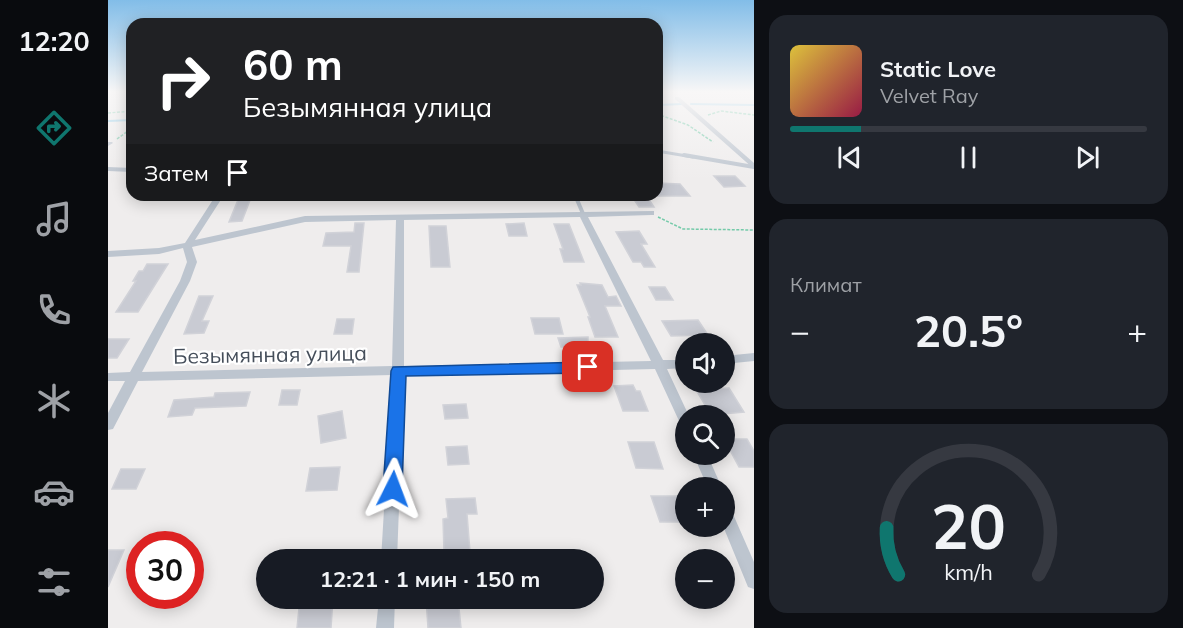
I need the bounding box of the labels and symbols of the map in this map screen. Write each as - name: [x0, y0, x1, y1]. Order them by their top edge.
- street label: Безымянная улица: [173, 339, 367, 369]
- pin: [562, 341, 613, 392]
- position arrow: [361, 457, 425, 521]
- speed limit sign: 30: [126, 531, 204, 609]

